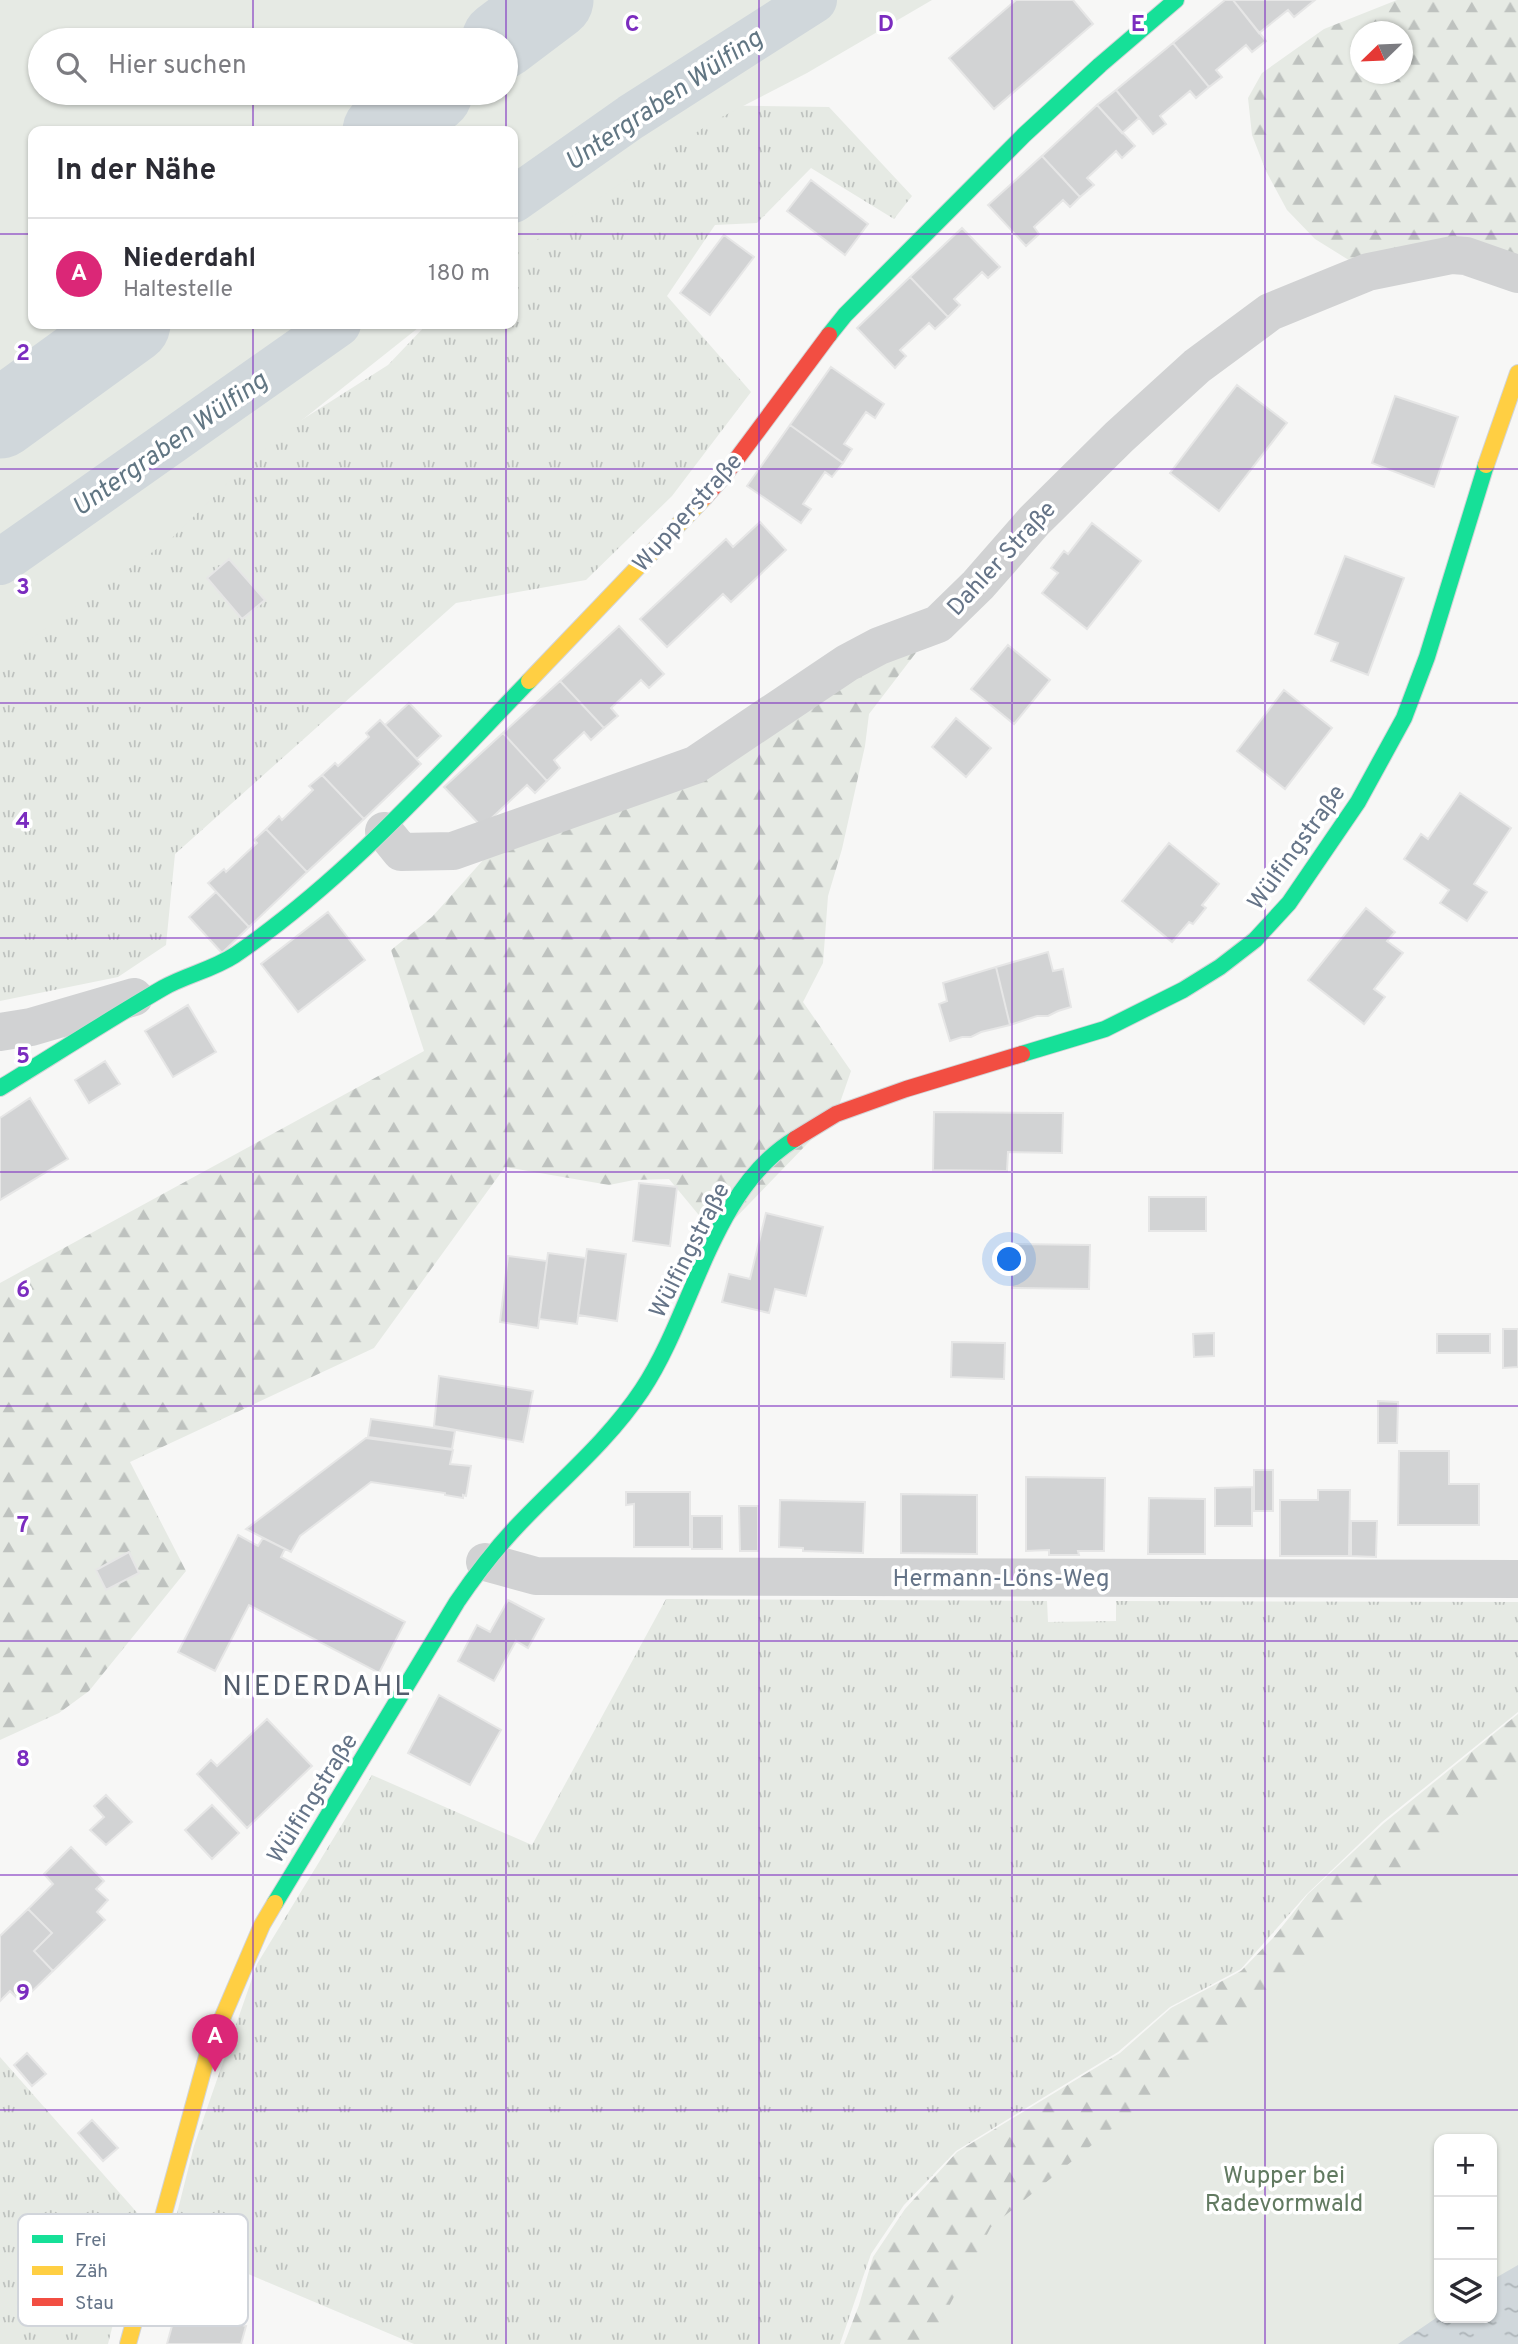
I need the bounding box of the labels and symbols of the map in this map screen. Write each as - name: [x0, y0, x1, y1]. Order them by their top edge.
- text: C: [625, 11, 639, 40]
- text: D: [878, 11, 894, 40]
- text: E: [1131, 11, 1145, 40]
- north arrow: [1350, 21, 1413, 84]
- water label: Untergraben Wülfing: [559, 22, 770, 179]
- text: 2: [16, 340, 30, 369]
- water label: Untergraben Wülfing: [66, 365, 275, 525]
- street label: Wupperstraße: [627, 448, 750, 579]
- street label: Dahler Straße: [942, 496, 1063, 623]
- text: 3: [16, 574, 30, 603]
- street label: Wülfingstraße: [1242, 780, 1353, 917]
- text: 4: [16, 808, 30, 837]
- text: 5: [16, 1043, 30, 1072]
- street label: Wülfingstraße: [644, 1178, 738, 1324]
- your location: [992, 1242, 1026, 1276]
- text: 6: [16, 1277, 30, 1306]
- text: 7: [17, 1512, 29, 1541]
- street label: Hermann-Löns-Weg: [893, 1565, 1109, 1595]
- district label: NIEDERDAHL: [222, 1670, 412, 1706]
- street label: Wülfingstraße: [262, 1728, 366, 1870]
- text: 8: [16, 1746, 30, 1775]
- text: 9: [16, 1980, 30, 2009]
- pin: A: [192, 2014, 238, 2072]
- park label: Wupper bei Radevormwald: [1205, 2162, 1363, 2220]
- legend: [18, 2214, 248, 2326]
- text: Frei: [75, 2229, 106, 2253]
- text: Zäh: [75, 2260, 108, 2284]
- text: Stau: [75, 2292, 114, 2316]

